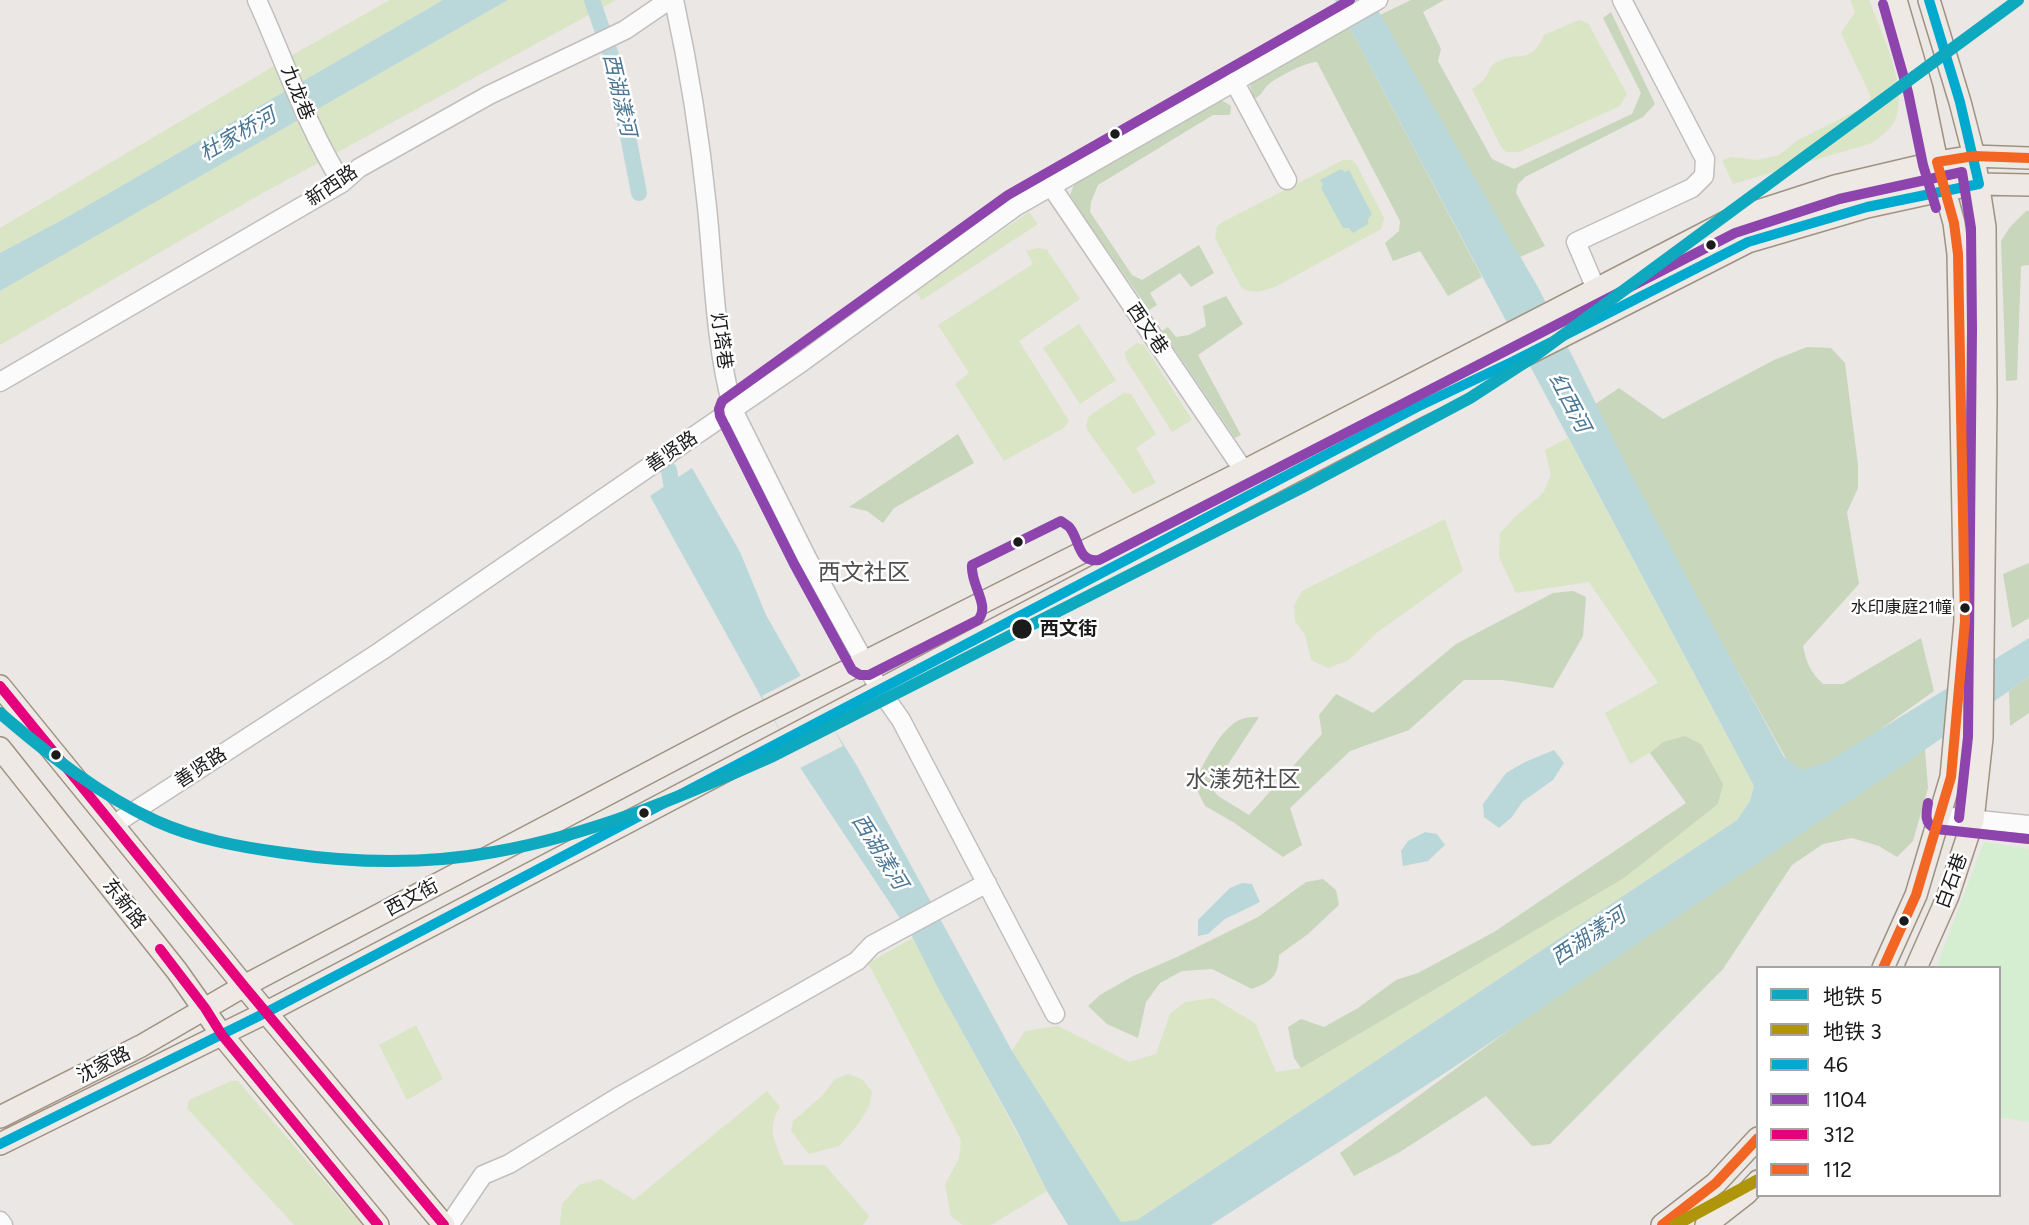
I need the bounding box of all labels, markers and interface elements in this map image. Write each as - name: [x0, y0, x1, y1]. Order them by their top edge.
- water label: 西湖漾河: [597, 51, 641, 139]
- street label: 九龙巷: [276, 62, 318, 124]
- water label: 杜家桥河: [195, 103, 281, 167]
- unlabelled marker: [1108, 127, 1122, 141]
- street label: 新西路: [302, 161, 362, 211]
- unlabelled marker: [1704, 238, 1718, 252]
- street label: 西文巷: [1122, 299, 1172, 359]
- street label: 灯塔巷: [706, 311, 736, 371]
- water label: 红西河: [1543, 369, 1595, 437]
- street label: 善贤路: [642, 427, 702, 477]
- unlabelled marker: [1011, 535, 1025, 549]
- district label: 西文社区: [818, 559, 910, 587]
- place label: 水印康庭21幢: [1850, 598, 1952, 618]
- marker: 水印康庭21幢: [1958, 601, 1972, 615]
- marker: 西文街: [1010, 617, 1034, 641]
- place label: 西文街: [1040, 618, 1097, 640]
- street label: 善贤路: [171, 743, 231, 793]
- unlabelled marker: [49, 748, 63, 762]
- district label: 水漾苑社区: [1186, 766, 1300, 794]
- unlabelled marker: [637, 806, 651, 820]
- water label: 西湖漾河: [846, 810, 912, 894]
- street label: 白石巷: [1932, 850, 1972, 912]
- street label: 东新路: [97, 875, 151, 933]
- street label: 西文街: [381, 875, 443, 921]
- water label: 西湖漾河: [1547, 903, 1631, 971]
- unlabelled marker: [1897, 914, 1911, 928]
- legend: [1756, 966, 2001, 1197]
- text: 地铁 5: [1823, 984, 1882, 1009]
- text: 地铁 3: [1823, 1019, 1882, 1044]
- street label: 沈家路: [73, 1042, 135, 1088]
- text: 46: [1823, 1052, 1848, 1077]
- text: 1104: [1823, 1087, 1867, 1112]
- text: 312: [1823, 1122, 1855, 1147]
- text: 112: [1823, 1157, 1852, 1182]

